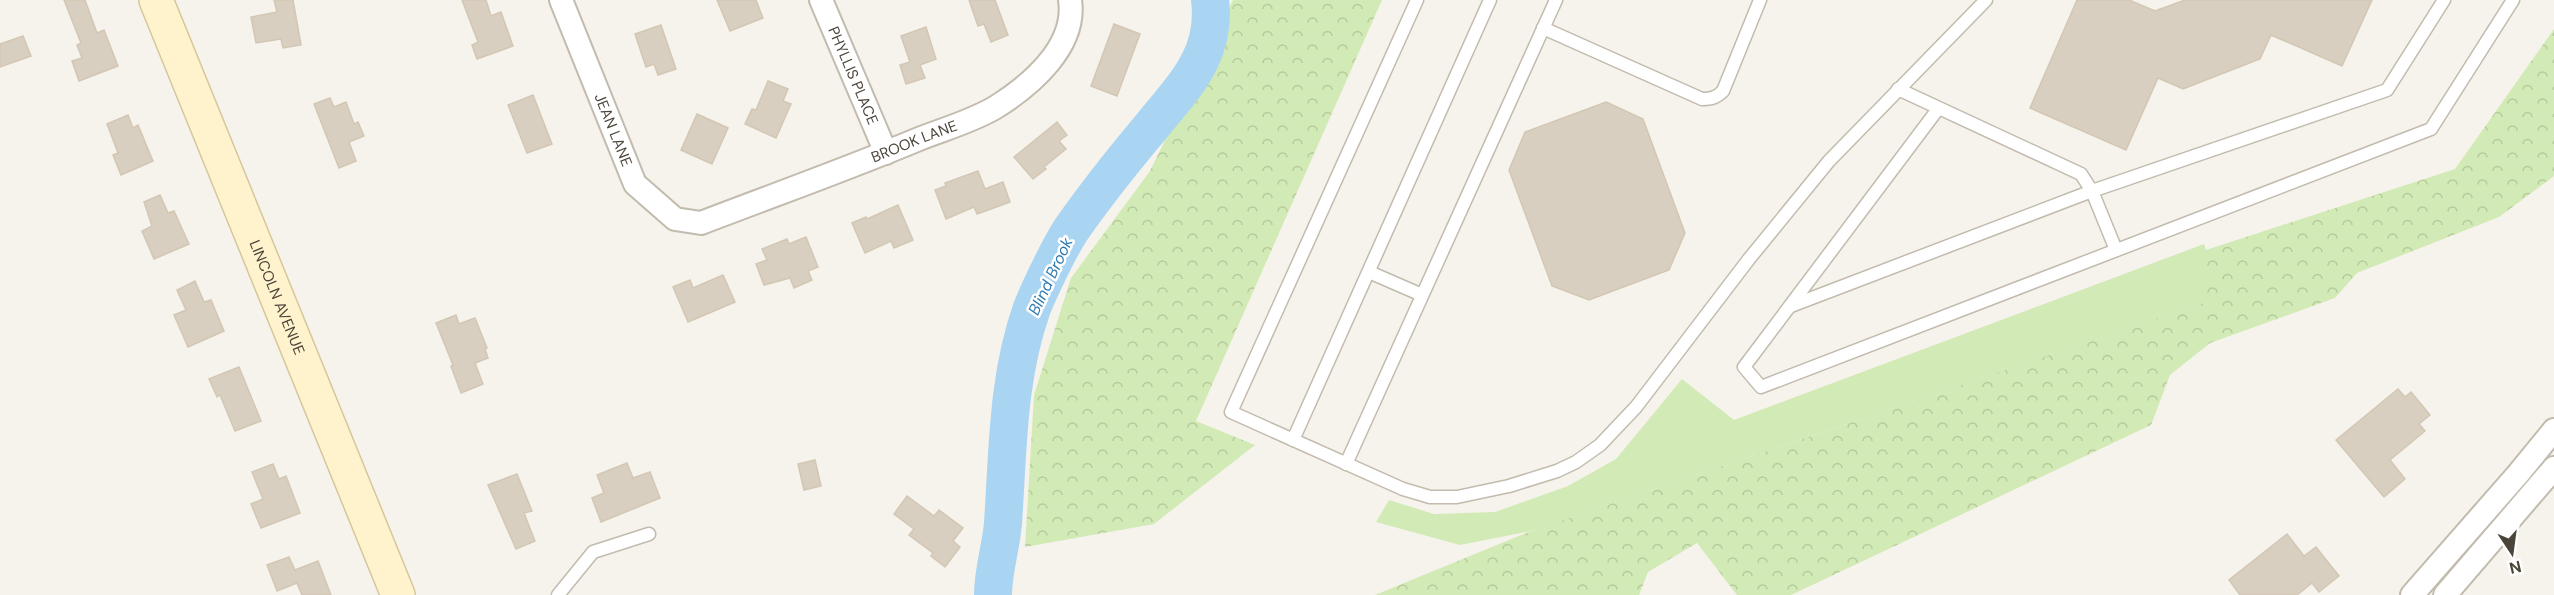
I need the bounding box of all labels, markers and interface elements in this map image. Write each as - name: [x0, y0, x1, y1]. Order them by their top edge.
- street label: PHYLLIS PLACE: [823, 23, 883, 128]
- street label: JEAN LANE: [590, 90, 637, 169]
- street label: BROOK LANE: [868, 116, 960, 167]
- water label: Blind Brook: [1023, 233, 1078, 318]
- street label: LINCOLN AVENUE: [245, 237, 309, 358]
- north arrow: [2482, 523, 2542, 583]
- text: N: [2507, 556, 2523, 579]

